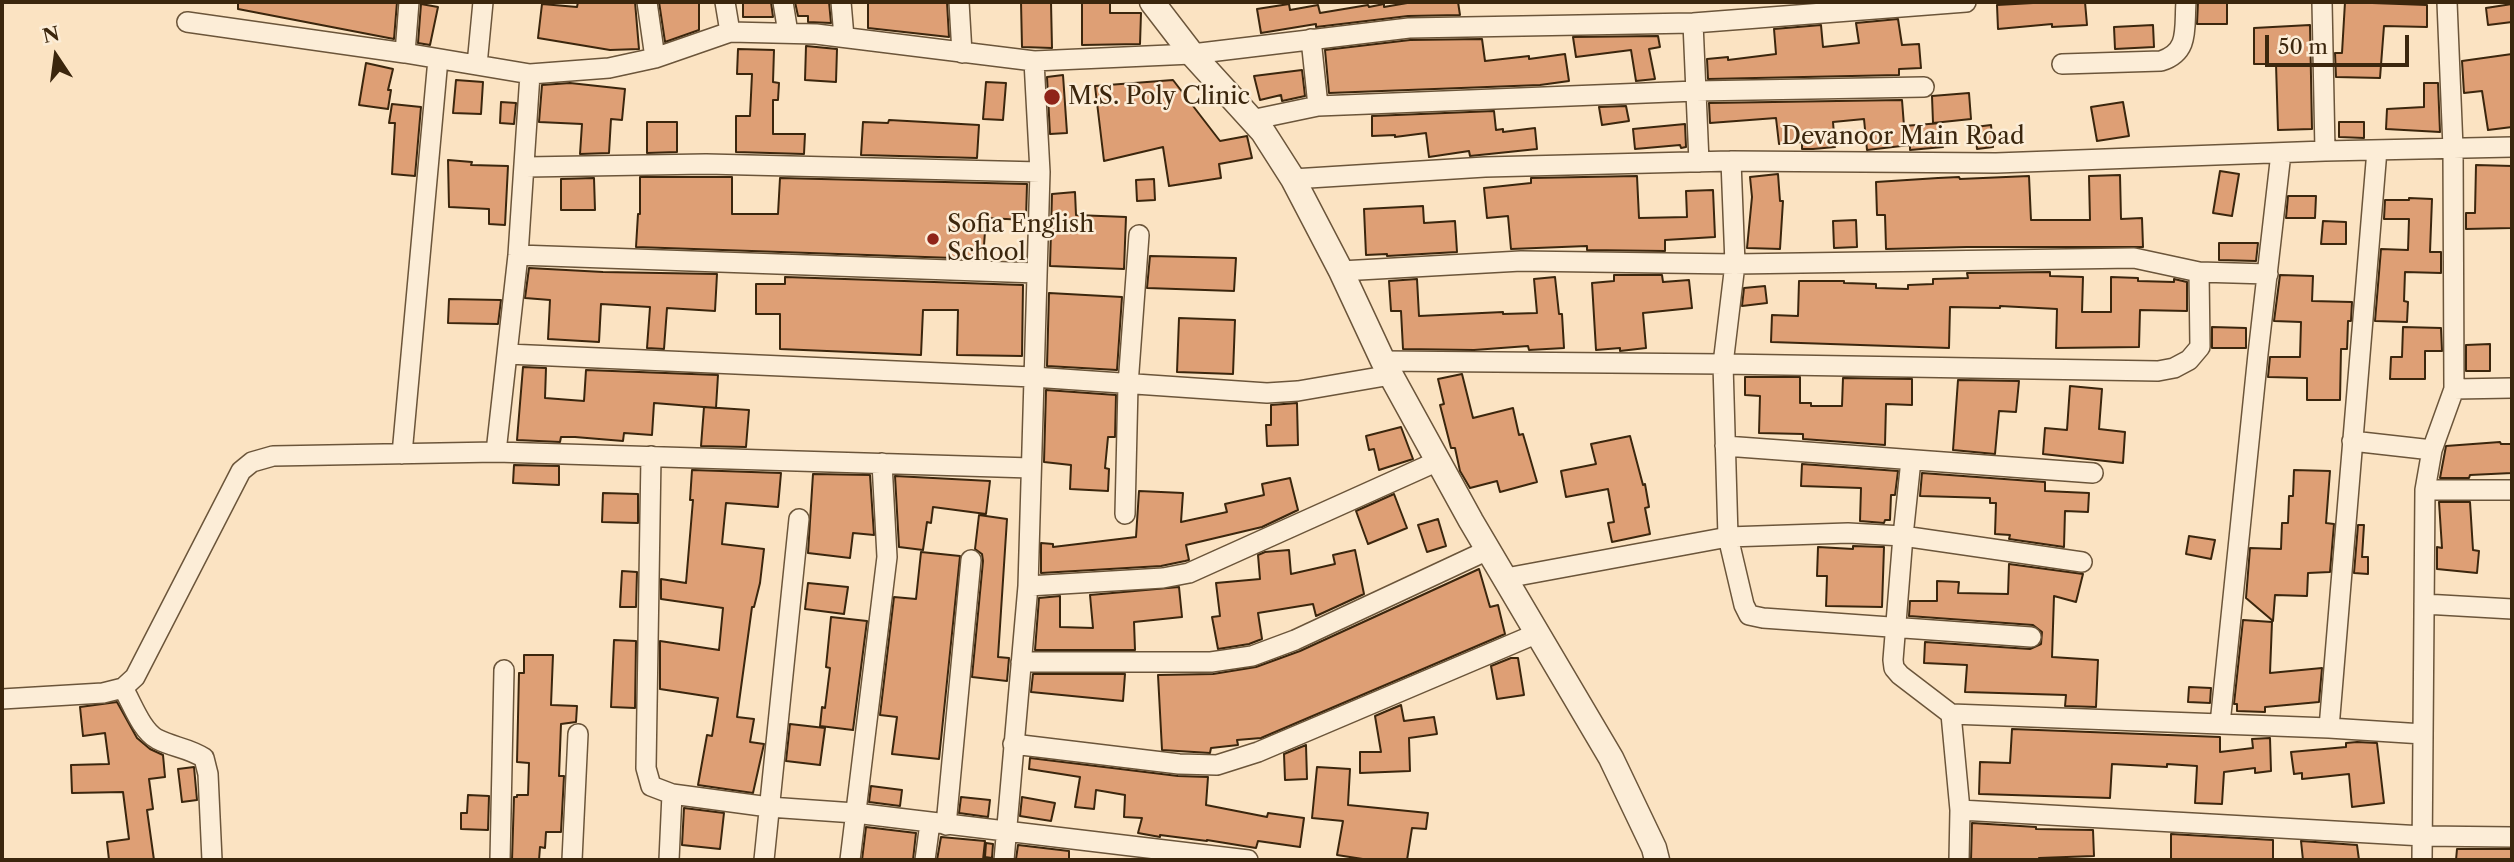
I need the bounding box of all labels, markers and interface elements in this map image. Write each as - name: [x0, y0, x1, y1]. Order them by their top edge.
- north arrow: [21, 21, 91, 91]
- scale bar: [2269, 21, 2412, 65]
- text: N: [41, 22, 62, 48]
- text: 50 m: [2278, 34, 2328, 59]
- place label: M.S. Poly Clinic: [1068, 83, 1250, 111]
- marker: M.S. Poly Clinic: [1042, 87, 1062, 107]
- street label: Devanoor Main Road: [1781, 123, 2025, 151]
- place label: Sofia English School: [947, 211, 1094, 267]
- marker: Sofia English School: [925, 231, 941, 247]

